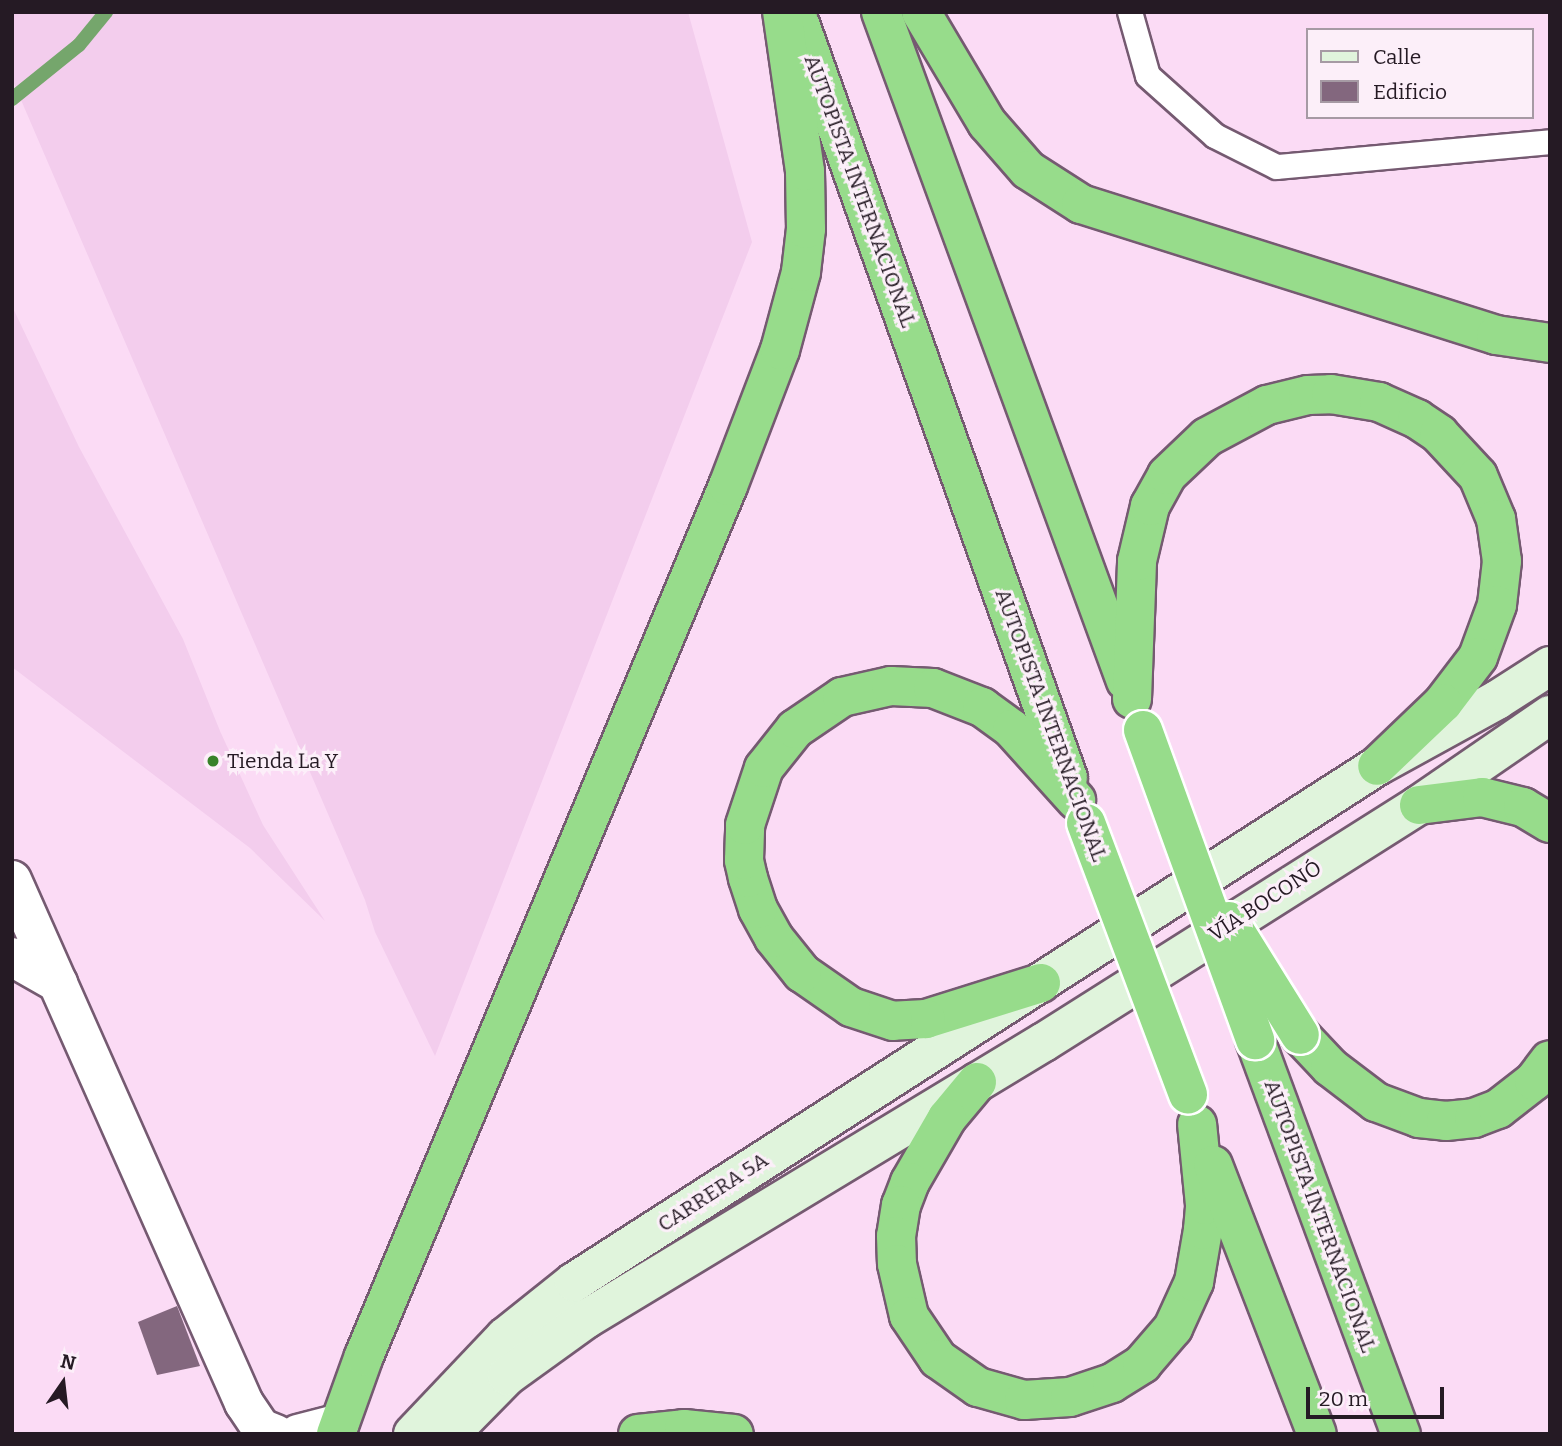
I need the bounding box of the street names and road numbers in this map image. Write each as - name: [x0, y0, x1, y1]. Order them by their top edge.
- street label: AUTOPISTA INTERNACIONAL: [799, 51, 921, 331]
- street label: AUTOPISTA INTERNACIONAL: [990, 585, 1112, 865]
- street label: VÍA BOCONÓ: [1204, 855, 1326, 947]
- street label: AUTOPISTA INTERNACIONAL: [1259, 1076, 1381, 1356]
- street label: CARRERA 5A: [653, 1147, 773, 1237]

